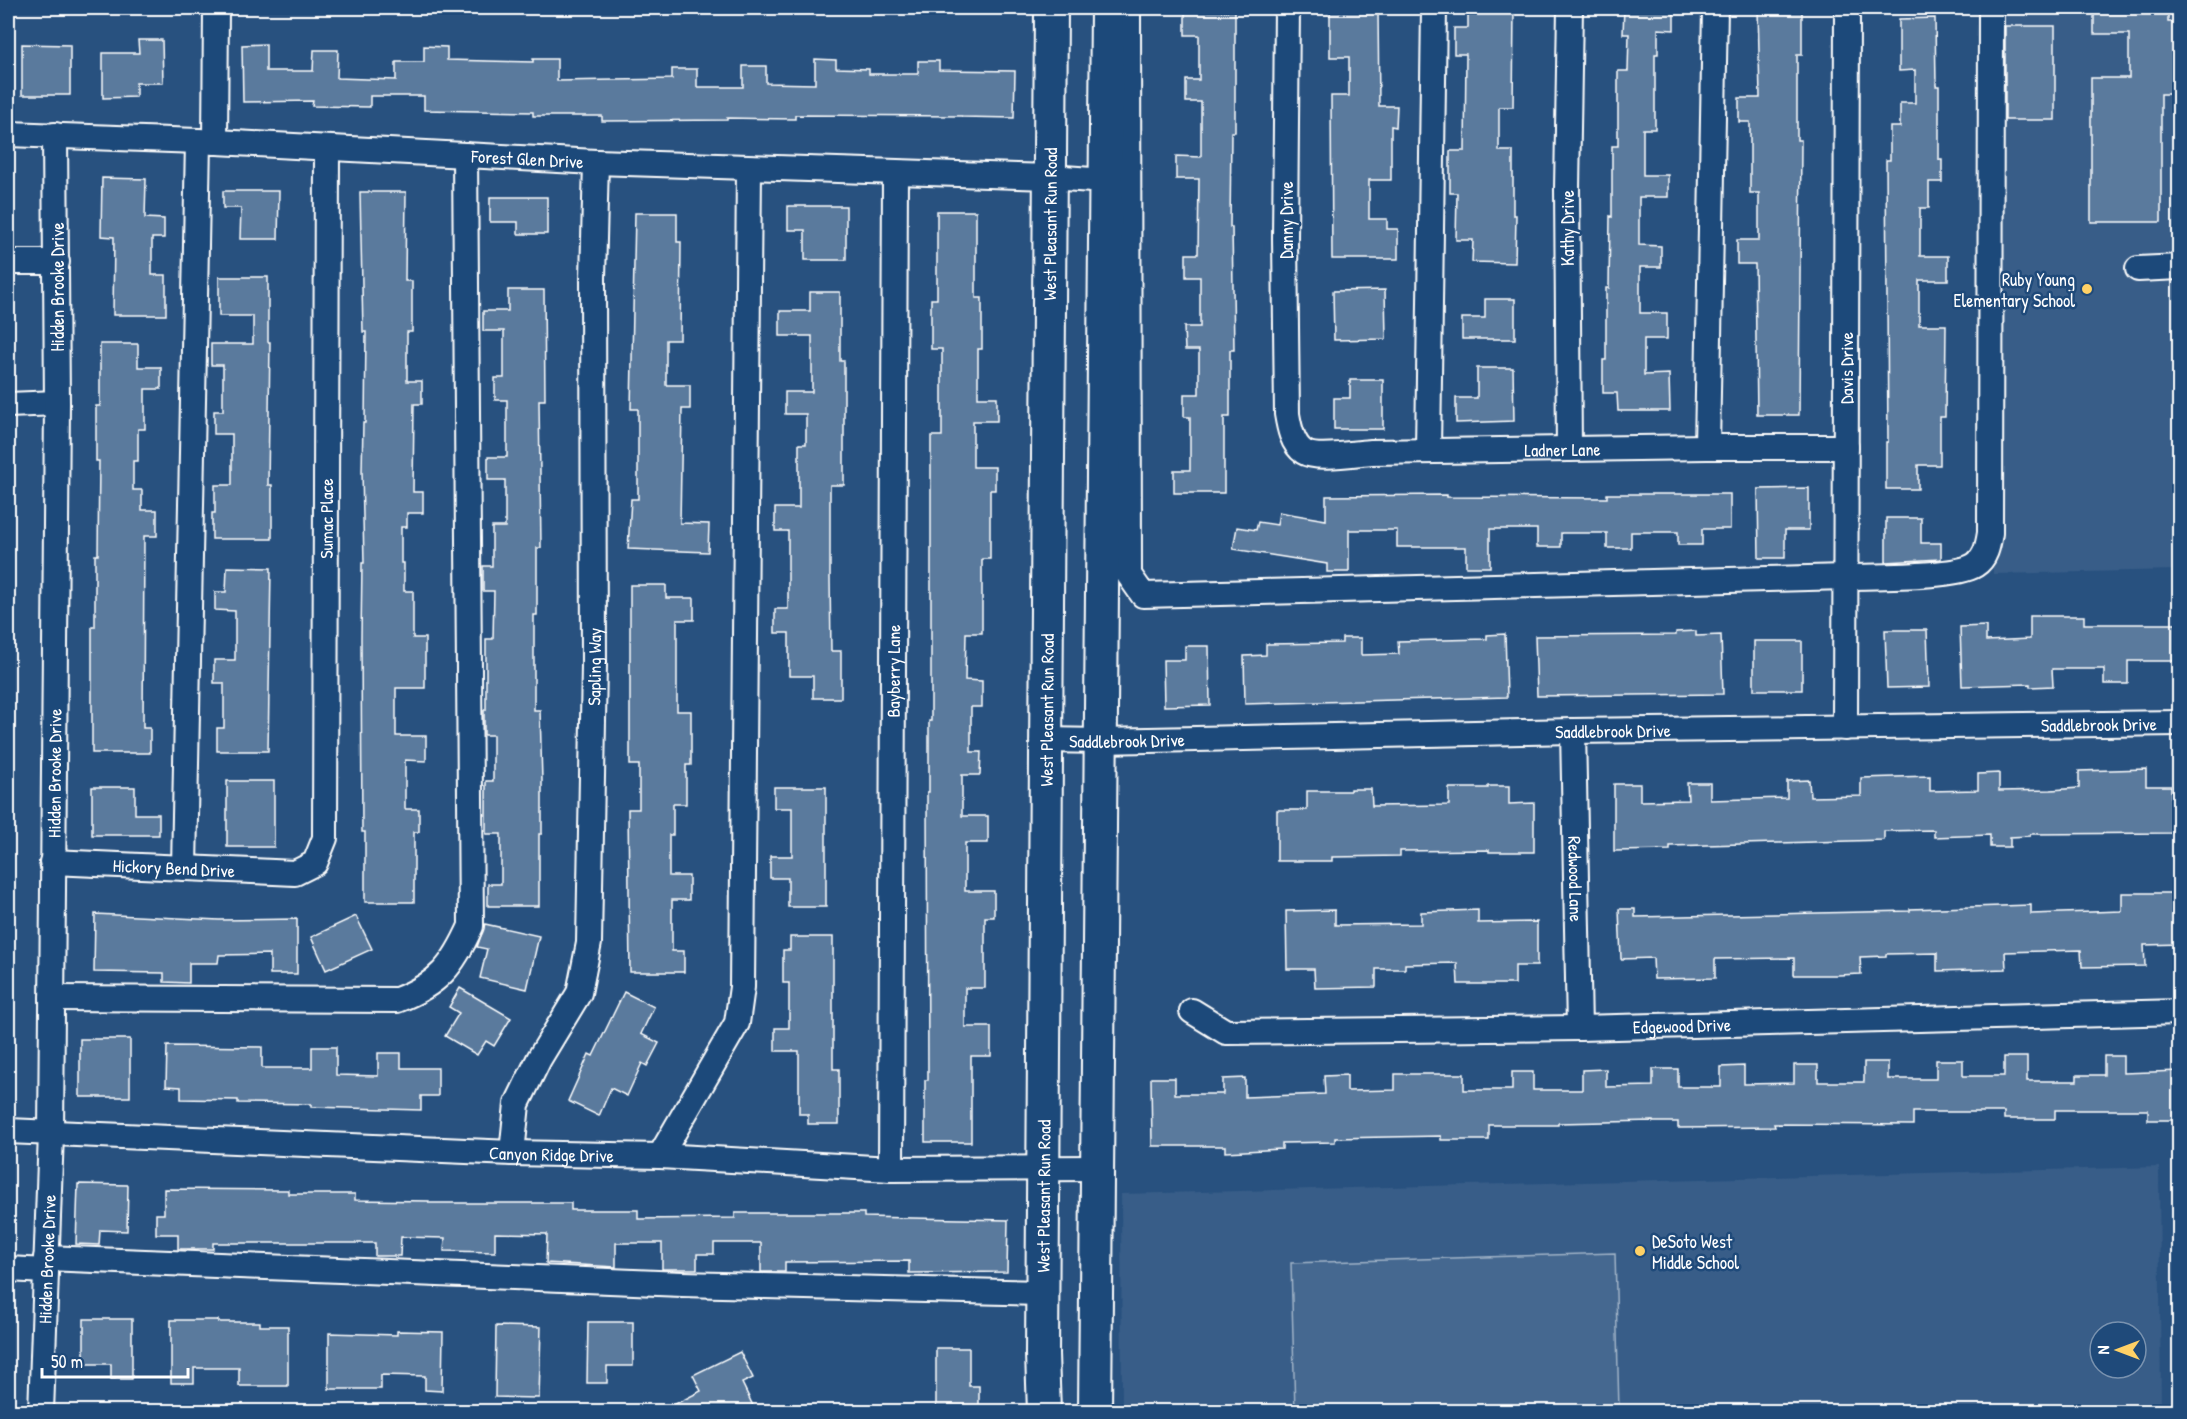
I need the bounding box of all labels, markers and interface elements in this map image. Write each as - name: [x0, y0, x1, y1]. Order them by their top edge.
- street label: Forest Glen Drive: [470, 143, 584, 174]
- street label: West Pleasant Run Road: [1037, 148, 1063, 301]
- street label: Danny Drive: [1274, 181, 1299, 259]
- street label: Kathy Drive: [1555, 190, 1580, 266]
- street label: Hidden Brooke Drive: [45, 222, 70, 352]
- place label: Ruby Young Elementary School: [1954, 267, 2075, 313]
- marker: Ruby Young Elementary School: [2080, 282, 2094, 296]
- street label: Davis Drive: [1833, 332, 1859, 404]
- street label: Ladner Lane: [1524, 436, 1601, 462]
- street label: Sumac Place: [313, 478, 339, 559]
- street label: Bayberry Lane: [880, 624, 906, 718]
- street label: Sapling Way: [581, 627, 607, 706]
- street label: West Pleasant Run Road: [1033, 633, 1059, 787]
- street label: Hidden Brooke Drive: [41, 708, 67, 838]
- street label: Saddlebrook Drive: [2041, 711, 2157, 737]
- street label: Saddlebrook Drive: [1555, 717, 1671, 744]
- street label: Saddlebrook Drive: [1069, 727, 1185, 754]
- street label: Redwood Lane: [1563, 836, 1589, 922]
- street label: Hickory Bend Drive: [112, 852, 236, 883]
- street label: Edgewood Drive: [1633, 1011, 1731, 1039]
- street label: West Pleasant Run Road: [1030, 1119, 1056, 1273]
- street label: Canyon Ridge Drive: [489, 1140, 614, 1168]
- street label: Hidden Brooke Drive: [32, 1194, 61, 1324]
- place label: DeSoto West Middle School: [1652, 1229, 1739, 1275]
- marker: DeSoto West Middle School: [1633, 1244, 1647, 1258]
- north arrow: [2088, 1320, 2148, 1380]
- scale bar: [42, 1341, 188, 1379]
- text: N: [2092, 1345, 2114, 1354]
- text: 50 m: [51, 1349, 83, 1374]

